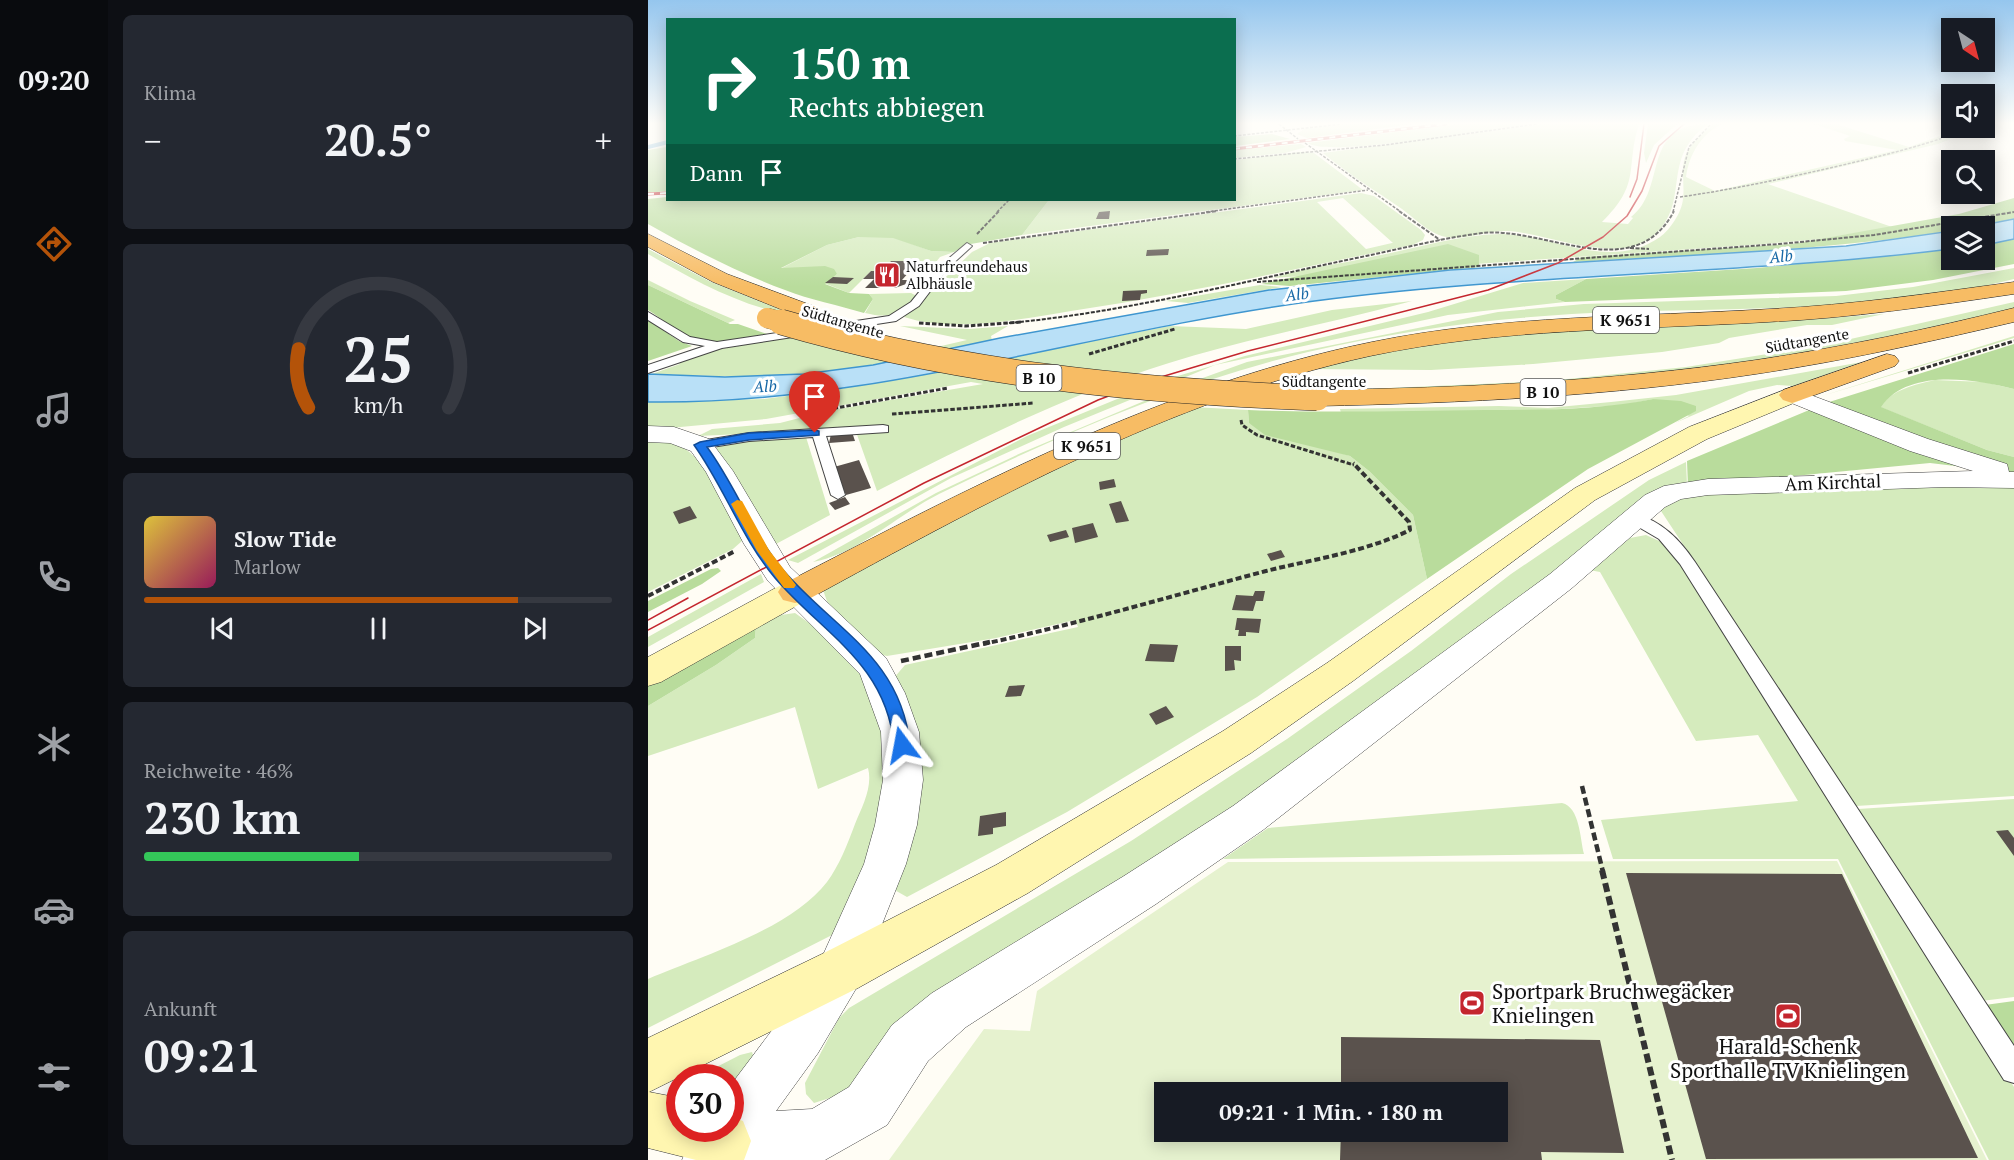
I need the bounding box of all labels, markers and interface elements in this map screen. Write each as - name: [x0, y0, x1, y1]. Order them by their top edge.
- north arrow: [1941, 18, 1995, 72]
- map controls: [1941, 18, 1995, 270]
- text: 150 m: [789, 35, 910, 91]
- icon: right: [690, 42, 768, 120]
- text: 09:20: [19, 62, 89, 98]
- text: Klima: [144, 79, 196, 106]
- button: sound: [1941, 84, 1995, 138]
- text: Rechts abbiegen: [789, 89, 985, 125]
- text: 20.5°: [324, 109, 432, 169]
- text: −: [144, 119, 162, 162]
- text: +: [594, 119, 612, 162]
- button: search: [1941, 150, 1995, 204]
- icon: arrive: [755, 156, 788, 189]
- text: Dann: [690, 158, 743, 187]
- button: layers: [1941, 216, 1995, 270]
- icon: directions: [33, 223, 75, 265]
- water label: Alb: [1767, 244, 1794, 268]
- place label: Naturfreundehaus Albhäusle: [906, 256, 1028, 293]
- restaurant icon: Naturfreundehaus Albhäusle: [872, 260, 902, 290]
- water label: Alb: [1283, 281, 1310, 307]
- street label: Südtangente: [800, 300, 886, 342]
- road number: K 9651: [1593, 307, 1659, 333]
- text: 25: [343, 317, 413, 400]
- street label: Südtangente: [1764, 323, 1850, 357]
- road number: B 10: [1016, 365, 1062, 391]
- pin: [789, 371, 840, 433]
- street label: Südtangente: [1282, 371, 1366, 391]
- water label: Alb: [752, 374, 777, 398]
- road number: B 10: [1520, 379, 1566, 405]
- icon: arrive: [798, 380, 831, 413]
- icon: music: [33, 389, 75, 431]
- text: km/h: [353, 391, 403, 419]
- road number: K 9651: [1054, 433, 1120, 459]
- street label: Am Kirchtal: [1784, 468, 1882, 496]
- text: Slow Tide: [234, 524, 337, 553]
- text: Marlow: [234, 553, 301, 580]
- icon: phone: [33, 556, 75, 598]
- icon: previous: [206, 612, 239, 645]
- icon: pause: [362, 612, 395, 645]
- icon: next: [518, 612, 551, 645]
- position arrow: [870, 713, 934, 777]
- icon: climate: [33, 723, 75, 765]
- text: Reichweite · 46%: [144, 757, 293, 784]
- text: 230 km: [144, 787, 300, 847]
- icon: car: [33, 889, 75, 931]
- place label: Sportpark Bruchwegäcker Knielingen: [1492, 977, 1731, 1029]
- sports icon: Sportpark Bruchwegäcker Knielingen: [1457, 988, 1487, 1018]
- text: Ankunft: [144, 995, 217, 1022]
- sports icon: Harald-Schenk Sporthalle TV Knielingen: [1773, 1001, 1803, 1031]
- text: 09:21: [144, 1025, 261, 1085]
- place label: Harald-Schenk Sporthalle TV Knielingen: [1670, 1032, 1906, 1084]
- icon: filters: [33, 1056, 75, 1098]
- speed limit sign: 30: [666, 1064, 744, 1142]
- text: 09:21 · 1 Min. · 180 m: [1219, 1097, 1443, 1126]

